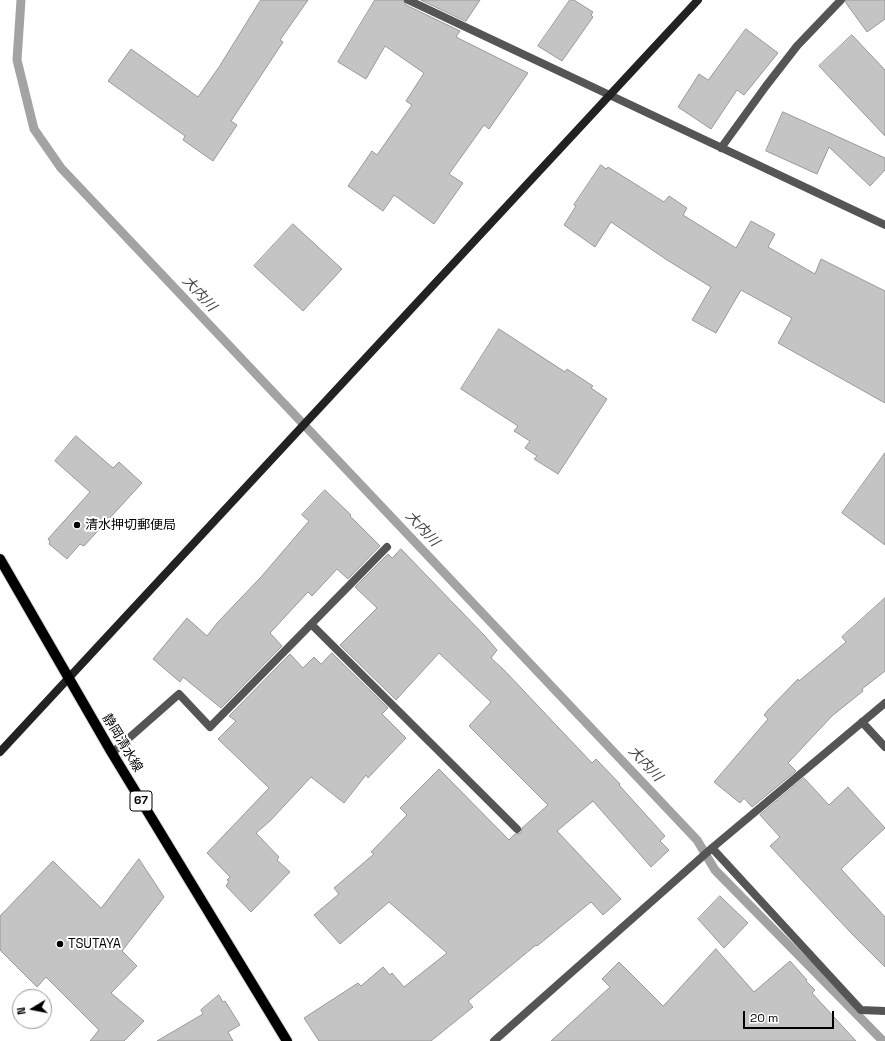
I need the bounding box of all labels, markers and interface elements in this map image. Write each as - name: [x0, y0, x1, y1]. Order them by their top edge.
- water label: 大内川: [179, 273, 219, 315]
- water label: 大内川: [402, 508, 442, 550]
- place label: 清水押切郵便局: [85, 517, 176, 533]
- marker: 清水押切郵便局: [72, 520, 82, 530]
- street label: 静岡清水線: [99, 711, 145, 775]
- water label: 大内川: [625, 743, 665, 785]
- road number: 67: [130, 791, 152, 811]
- place label: TSUTAYA: [68, 936, 121, 952]
- marker: TSUTAYA: [55, 939, 65, 949]
- north arrow: [12, 989, 52, 1029]
- scale bar: [745, 1003, 836, 1029]
- text: N: [14, 1006, 29, 1016]
- text: 20 m: [750, 1010, 778, 1026]

